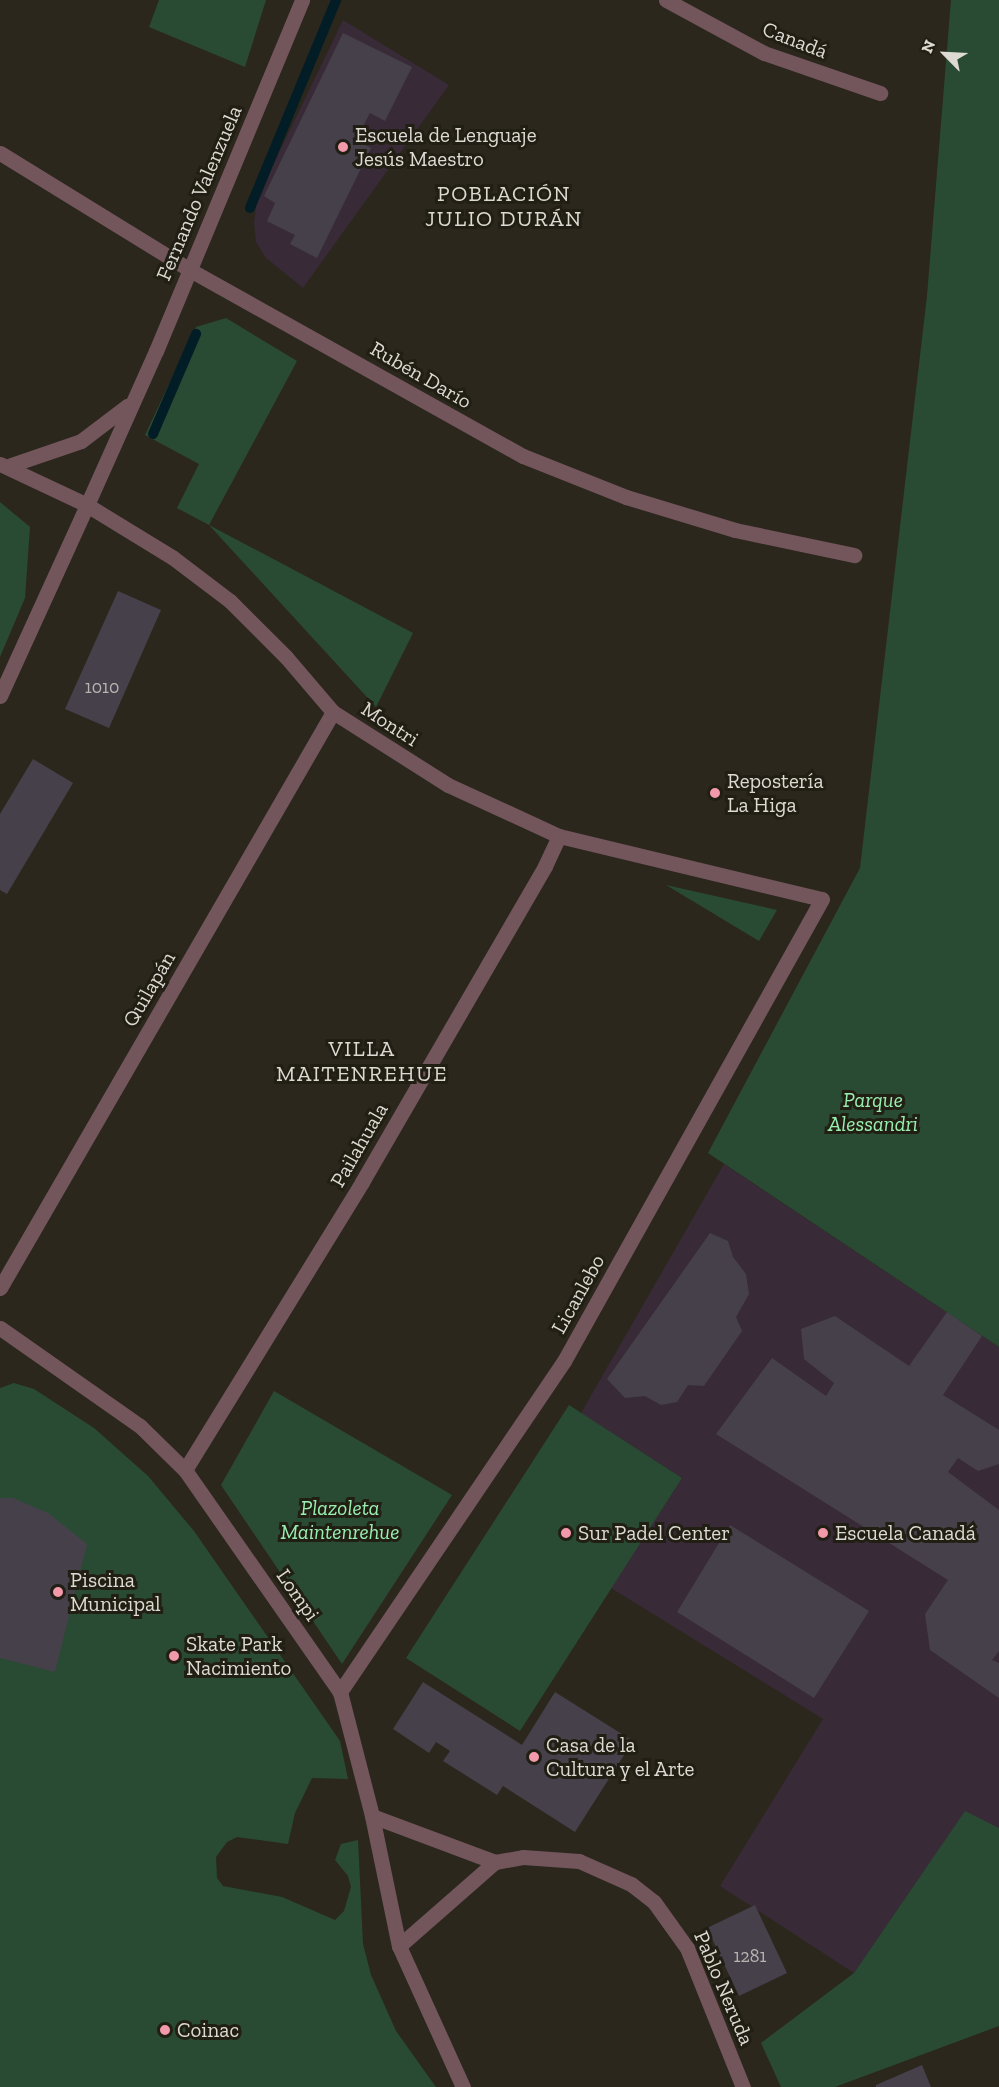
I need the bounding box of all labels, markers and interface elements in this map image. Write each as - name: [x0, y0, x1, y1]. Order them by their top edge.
- street label: Canadá: [759, 16, 831, 64]
- north arrow: [915, 24, 975, 84]
- text: N: [917, 37, 939, 56]
- street label: Fernando Valenzuela: [151, 101, 247, 285]
- place label: Escuela de Lenguaje Jesús Maestro: [355, 122, 537, 172]
- marker: Escuela de Lenguaje Jesús Maestro: [336, 140, 350, 154]
- district label: POBLACIÓN JULIO DURÁN: [425, 180, 583, 231]
- street label: Rubén Darío: [366, 336, 476, 414]
- house number: 1010: [85, 676, 119, 698]
- street label: Montri: [357, 696, 423, 752]
- place label: Repostería La Higa: [727, 768, 824, 818]
- marker: Repostería La Higa: [708, 786, 722, 800]
- street label: Quilapán: [117, 947, 181, 1031]
- district label: VILLA MAITENREHUE: [276, 1035, 448, 1086]
- park label: Parque Alessandri: [828, 1087, 918, 1137]
- street label: Pailahuala: [325, 1098, 393, 1192]
- street label: Licanlebo: [546, 1250, 610, 1338]
- park label: Plazoleta Maintenrehue: [281, 1495, 399, 1545]
- place label: Sur Padel Center: [578, 1520, 730, 1546]
- place label: Escuela Canadá: [835, 1520, 976, 1546]
- marker: Sur Padel Center: [559, 1526, 573, 1540]
- marker: Escuela Canadá: [816, 1526, 830, 1540]
- street label: Lompi: [271, 1564, 325, 1626]
- place label: Piscina Municipal: [70, 1567, 161, 1617]
- marker: Piscina Municipal: [51, 1585, 65, 1599]
- place label: Skate Park Nacimiento: [186, 1631, 291, 1681]
- marker: Skate Park Nacimiento: [167, 1649, 181, 1663]
- place label: Casa de la Cultura y el Arte: [546, 1732, 696, 1782]
- marker: Casa de la Cultura y el Arte: [527, 1750, 541, 1764]
- street label: Pablo Neruda: [689, 1927, 759, 2049]
- house number: 1281: [734, 1945, 766, 1967]
- place label: Coinac: [177, 2017, 239, 2043]
- marker: Coinac: [158, 2023, 172, 2037]

